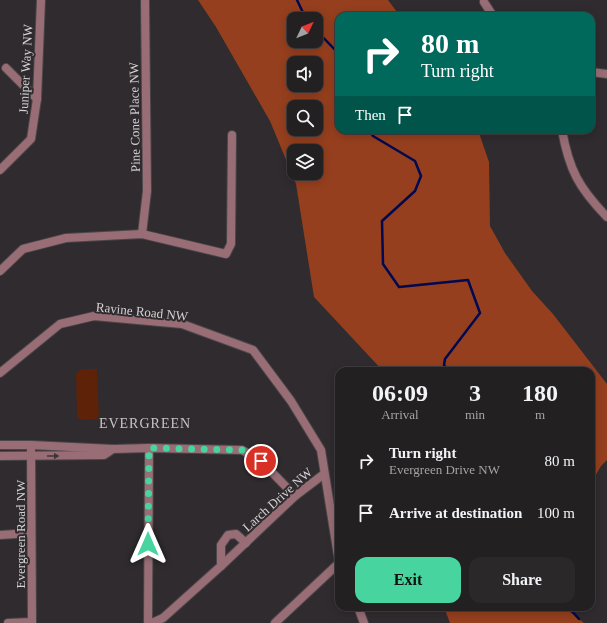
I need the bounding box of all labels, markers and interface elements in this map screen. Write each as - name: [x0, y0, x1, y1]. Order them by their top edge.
- north arrow: [287, 12, 323, 48]
- map controls: [287, 12, 323, 180]
- street label: Juniper Way NW: [16, 23, 35, 114]
- icon: right: [355, 28, 407, 80]
- text: 80 m: [421, 28, 479, 59]
- button: sound: [287, 56, 323, 92]
- street label: Pine Cone Place NW: [126, 61, 143, 172]
- text: Turn right: [421, 61, 494, 81]
- button: search: [287, 100, 323, 136]
- icon: arrive: [394, 104, 416, 126]
- text: Then: [355, 107, 386, 123]
- button: layers: [287, 144, 323, 180]
- street label: Ravine Road NW: [95, 299, 189, 324]
- text: 06:09: [372, 380, 428, 406]
- text: 3: [469, 380, 481, 406]
- text: 180: [522, 380, 558, 406]
- text: Arrival: [381, 407, 419, 422]
- text: min: [465, 407, 485, 422]
- text: m: [535, 407, 545, 422]
- district label: EVERGREEN: [99, 416, 191, 431]
- pin: [244, 444, 278, 478]
- text: Turn right: [389, 445, 456, 461]
- icon: arrive: [250, 450, 272, 472]
- icon: right: [355, 450, 377, 472]
- one-way arrow: [47, 453, 60, 459]
- text: 80 m: [545, 453, 575, 469]
- text: Evergreen Drive NW: [389, 462, 500, 477]
- street label: Larch Drive NW: [240, 464, 316, 534]
- street label: Evergreen Road NW: [13, 479, 28, 588]
- icon: arrive: [355, 502, 377, 524]
- text: Arrive at destination: [389, 505, 522, 521]
- text: 100 m: [537, 505, 575, 521]
- position arrow: [127, 523, 169, 565]
- button: Exit: [355, 557, 461, 603]
- button: Share: [469, 557, 575, 603]

